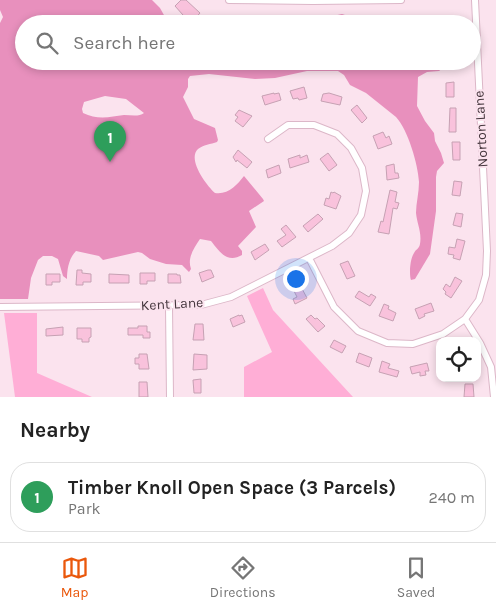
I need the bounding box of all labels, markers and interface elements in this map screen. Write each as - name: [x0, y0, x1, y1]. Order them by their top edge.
- search box: [15, 15, 481, 70]
- icon: search: [33, 29, 61, 57]
- text: Search here: [73, 32, 175, 54]
- street label: Norton Lane: [470, 90, 492, 168]
- pin: 1: [94, 121, 126, 162]
- your location: [283, 266, 309, 292]
- street label: Kent Lane: [140, 294, 204, 314]
- map controls: [436, 337, 481, 382]
- button: locate: [436, 337, 481, 382]
- text: Nearby: [20, 418, 90, 442]
- text: Timber Knoll Open Space (3 Parcels): [68, 477, 396, 499]
- text: 1: [34, 488, 40, 507]
- text: 240 m: [429, 488, 475, 507]
- text: Park: [68, 499, 100, 518]
- tab: Map: [61, 554, 89, 601]
- tab: Directions: [210, 554, 276, 601]
- tab: Saved: [397, 554, 435, 601]

